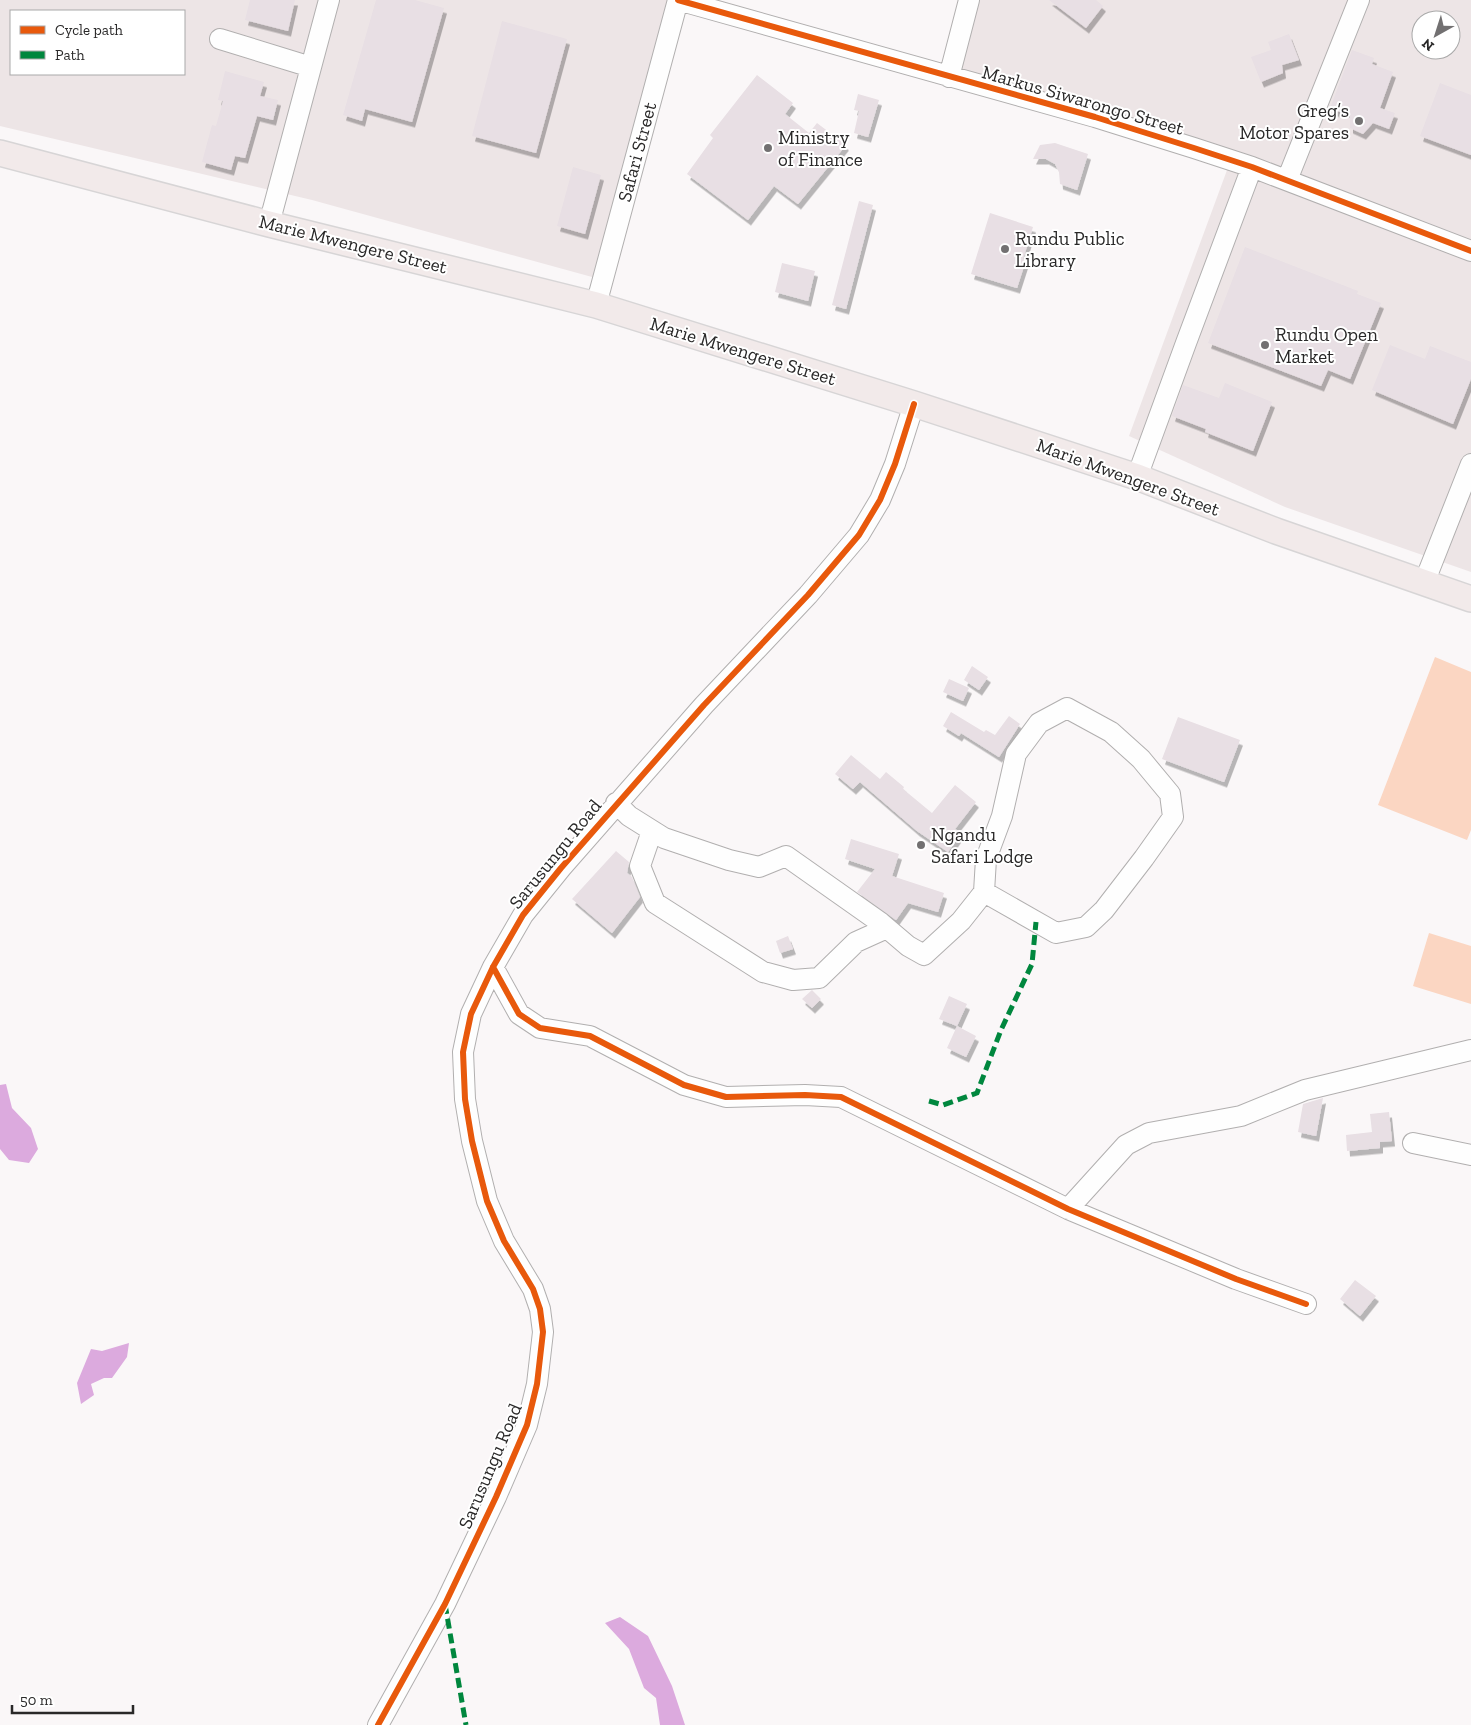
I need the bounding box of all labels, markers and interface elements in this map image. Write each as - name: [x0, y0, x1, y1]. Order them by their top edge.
- legend: [10, 10, 185, 75]
- north arrow: [1411, 10, 1461, 60]
- text: Cycle path: [55, 21, 124, 39]
- text: N: [1418, 35, 1438, 55]
- text: Path: [55, 46, 85, 64]
- street label: Markus Siwarongo Street: [979, 60, 1187, 140]
- place label: Greg’s Motor Spares: [1239, 99, 1349, 144]
- street label: Safari Street: [613, 100, 661, 204]
- marker: Greg’s Motor Spares: [1353, 115, 1365, 127]
- place label: Ministry of Finance: [778, 126, 863, 171]
- marker: Ministry of Finance: [762, 142, 774, 154]
- street label: Marie Mwengere Street: [256, 209, 450, 279]
- place label: Rundu Public Library: [1015, 227, 1125, 272]
- marker: Rundu Public Library: [999, 243, 1011, 255]
- street label: Marie Mwengere Street: [647, 312, 839, 390]
- place label: Rundu Open Market: [1275, 323, 1378, 368]
- marker: Rundu Open Market: [1259, 339, 1271, 351]
- street label: Marie Mwengere Street: [1033, 433, 1223, 521]
- street label: Sarusungu Road: [504, 794, 606, 913]
- place label: Ngandu Safari Lodge: [931, 823, 1033, 868]
- marker: Ngandu Safari Lodge: [915, 839, 927, 851]
- street label: Sarusungu Road: [453, 1399, 527, 1532]
- scale bar: [12, 1682, 134, 1714]
- text: 50 m: [20, 1691, 53, 1709]

